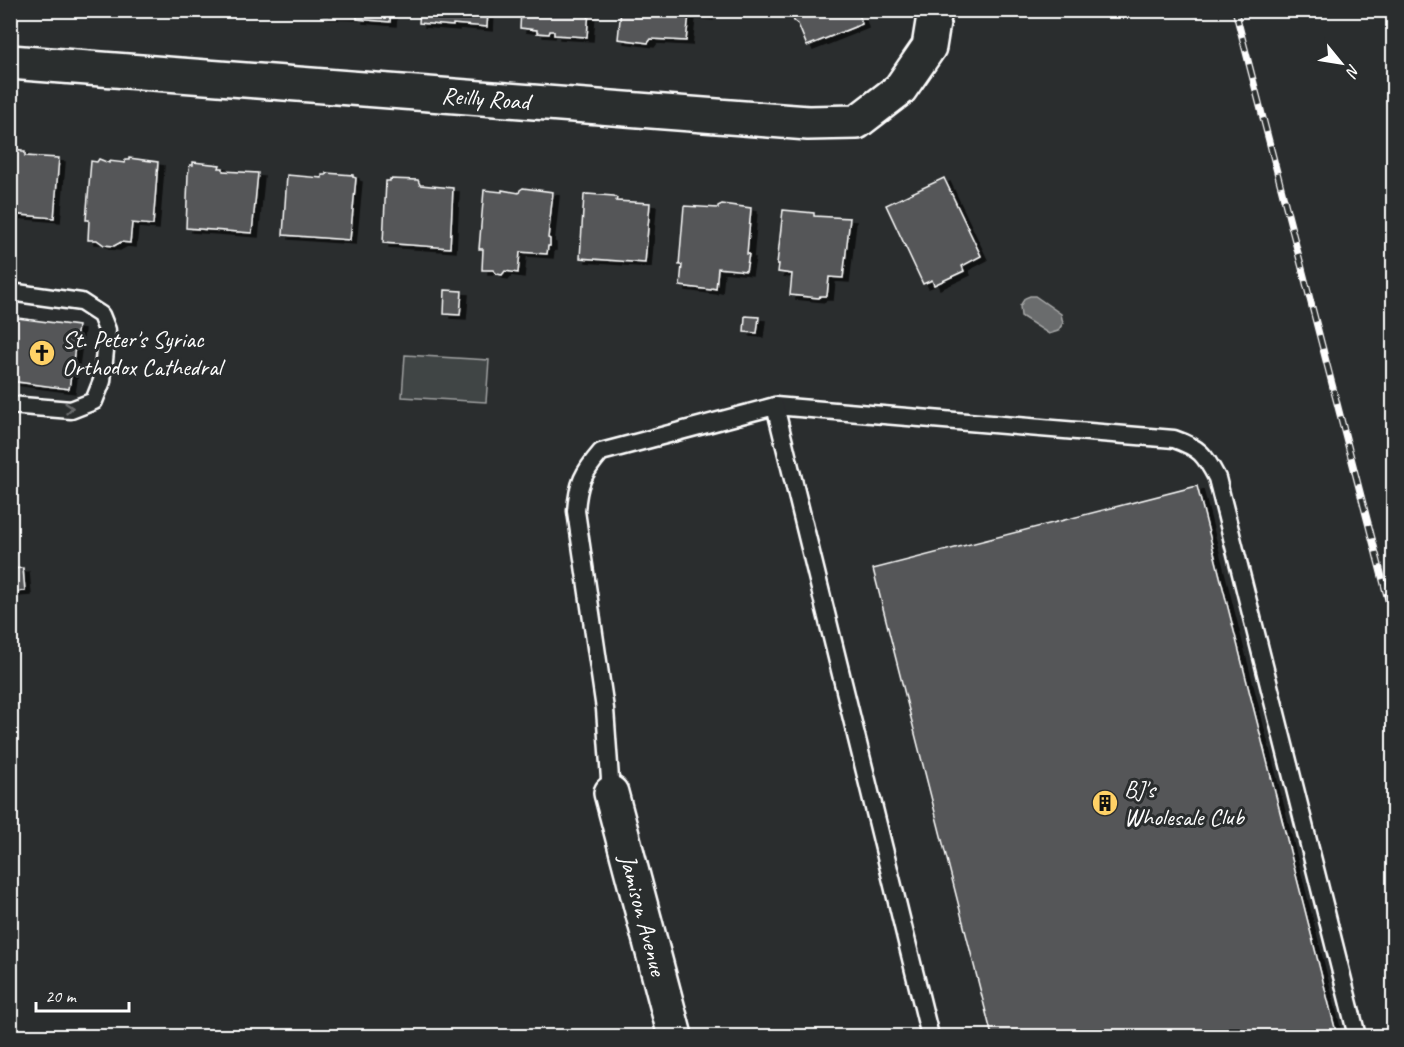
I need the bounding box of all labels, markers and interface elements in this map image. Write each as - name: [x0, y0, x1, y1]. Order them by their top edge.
- north arrow: [1311, 33, 1371, 93]
- text: N: [1340, 61, 1364, 82]
- street label: Reilly Road: [441, 80, 534, 117]
- place label: St. Peter's Syriac Orthodox Cathedral: [62, 324, 226, 382]
- church icon: St. Peter's Syriac Orthodox Cathedral: [27, 338, 57, 368]
- one-way arrow: [64, 401, 73, 414]
- place label: BJ's Wholesale Club: [1124, 774, 1245, 832]
- building icon: BJ's Wholesale Club: [1090, 788, 1120, 818]
- street label: Jamison Avenue: [613, 850, 674, 981]
- scale bar: [36, 975, 129, 1013]
- text: 20 m: [45, 985, 78, 1007]

